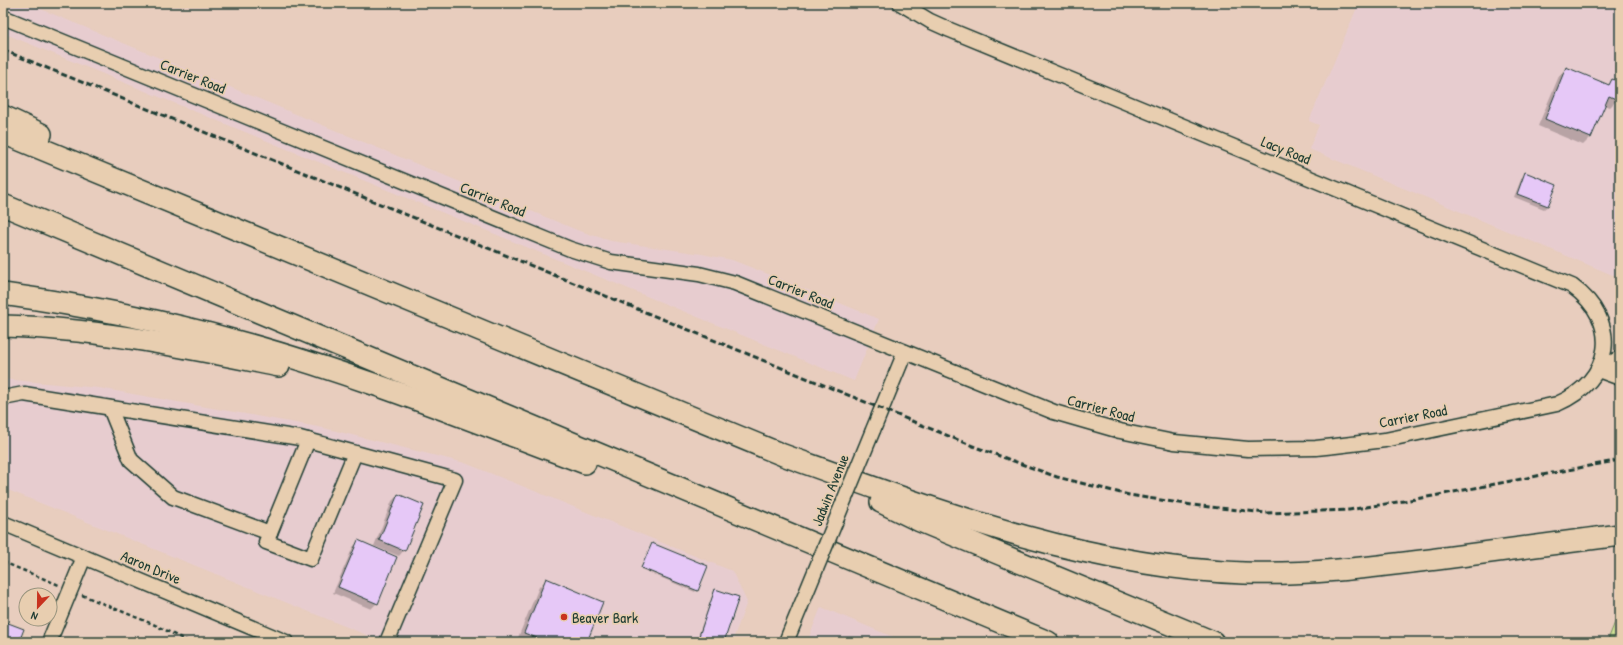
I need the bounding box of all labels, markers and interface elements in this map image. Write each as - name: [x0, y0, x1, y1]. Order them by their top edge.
- street label: Carrier Road: [157, 53, 229, 99]
- street label: Lacy Road: [1258, 131, 1314, 169]
- street label: Carrier Road: [457, 176, 529, 222]
- street label: Carrier Road: [765, 268, 837, 314]
- street label: Carrier Road: [1065, 389, 1137, 427]
- street label: Carrier Road: [1377, 399, 1449, 433]
- street label: Jadwin Avenue: [806, 451, 854, 529]
- street label: Aaron Drive: [118, 545, 184, 589]
- north arrow: [18, 587, 58, 627]
- place label: Beaver Bark: [572, 607, 638, 628]
- text: N: [29, 609, 40, 624]
- marker: Beaver Bark: [559, 612, 569, 622]

